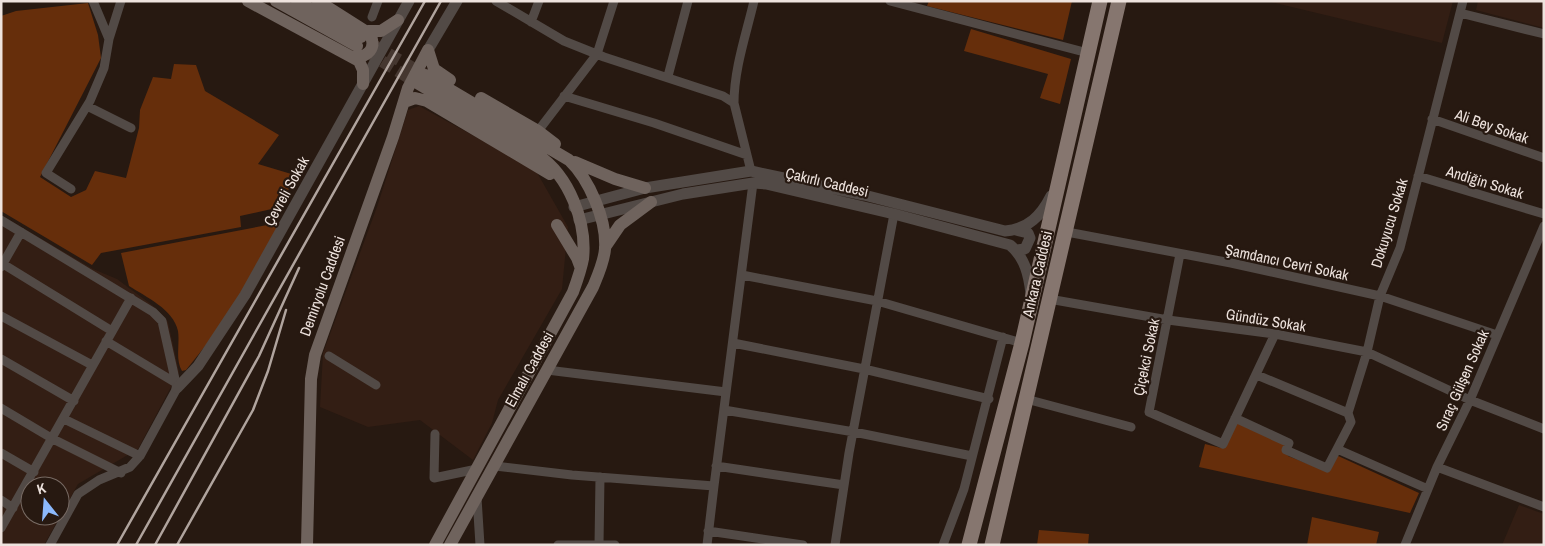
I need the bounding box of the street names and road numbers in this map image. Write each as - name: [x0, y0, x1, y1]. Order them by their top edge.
- street label: Ali Bey Sokak: [1451, 103, 1532, 149]
- street label: Çevreli Sokak: [258, 152, 314, 230]
- street label: Andiğin Sokak: [1443, 160, 1527, 204]
- street label: Çakırlı Caddesi: [783, 162, 871, 202]
- street label: Dokuyucu Sokak: [1365, 175, 1413, 270]
- street label: Ankara Caddesi: [1017, 229, 1057, 320]
- street label: Demiryolu Caddesi: [294, 233, 350, 339]
- street label: Şamdancı Cevri Sokak: [1223, 239, 1352, 286]
- street label: Gündüz Sokak: [1225, 303, 1308, 337]
- street label: Çiçekci Sokak: [1128, 316, 1165, 398]
- street label: Sıraç Gülşen Sokak: [1430, 325, 1494, 434]
- street label: Elmalı Caddesi: [500, 327, 558, 411]

